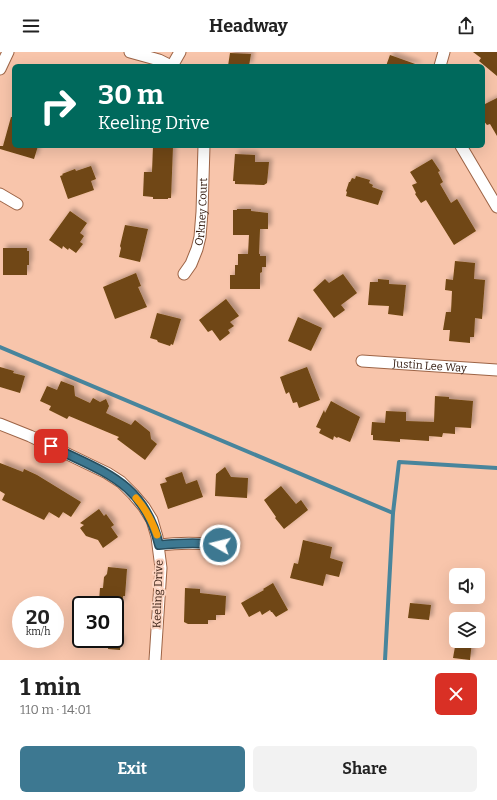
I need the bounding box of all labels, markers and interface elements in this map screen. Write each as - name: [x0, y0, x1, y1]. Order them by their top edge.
- icon: menu: [20, 15, 42, 37]
- text: Headway: [209, 15, 288, 37]
- icon: share: [455, 15, 477, 37]
- text: 30 m: [98, 78, 164, 111]
- icon: right: [32, 80, 84, 132]
- text: Keeling Drive: [98, 112, 210, 134]
- street label: Orkney Court: [192, 177, 210, 247]
- street label: Justin Lee Way: [391, 357, 467, 374]
- pin: [34, 429, 68, 463]
- icon: arrive: [40, 435, 62, 457]
- position arrow: [199, 524, 241, 566]
- street label: Keeling Drive: [150, 560, 166, 628]
- map controls: [449, 568, 485, 648]
- button: sound: [449, 568, 485, 604]
- speed limit sign: 30: [72, 596, 124, 648]
- text: 20: [26, 605, 50, 629]
- button: layers: [449, 612, 485, 648]
- text: km/h: [26, 626, 50, 638]
- text: 1 min: [20, 673, 81, 701]
- button: close: [435, 673, 477, 715]
- text: 110 m · 14:01: [20, 702, 91, 717]
- button: Exit: [20, 746, 245, 792]
- button: Share: [253, 746, 477, 792]

